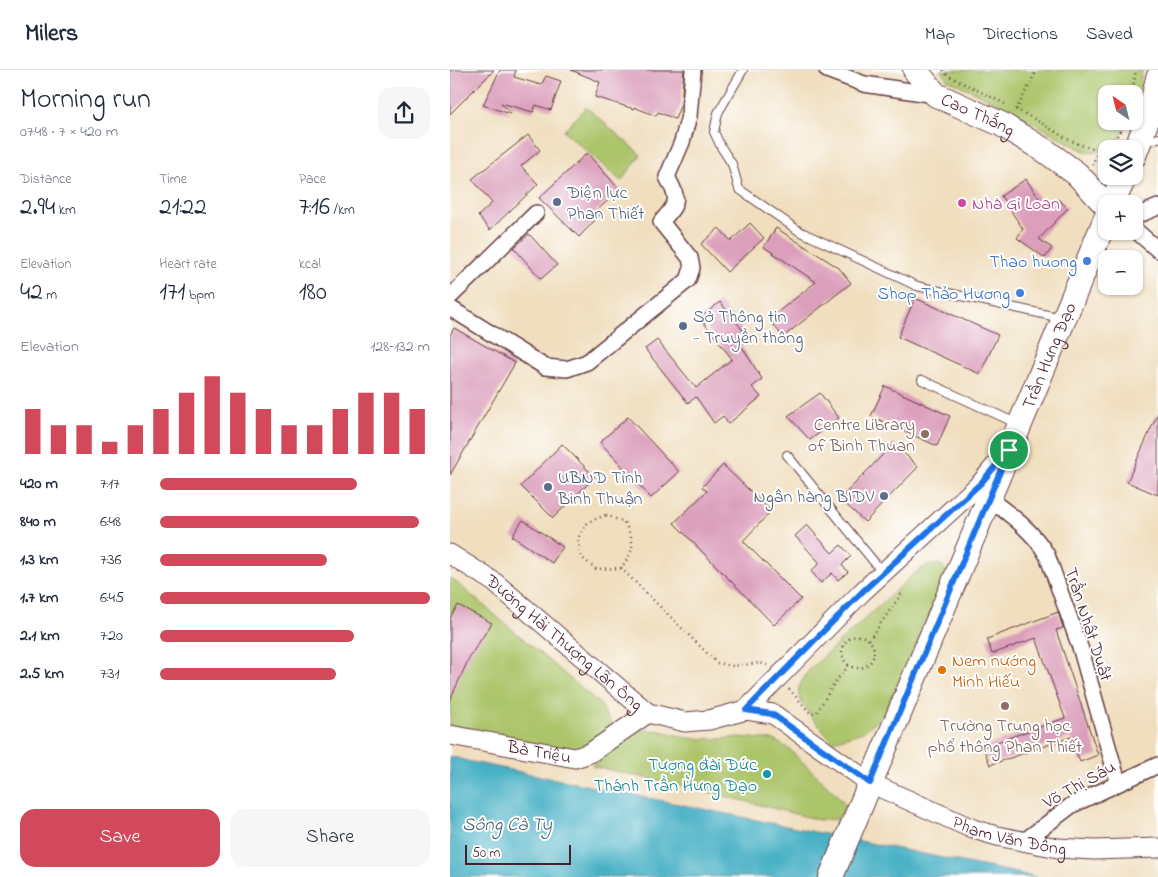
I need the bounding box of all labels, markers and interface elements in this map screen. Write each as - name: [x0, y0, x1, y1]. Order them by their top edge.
- text: Milers: [25, 17, 78, 52]
- text: Map: [925, 22, 955, 48]
- text: Directions: [983, 22, 1058, 48]
- text: Saved: [1086, 22, 1133, 48]
- text: Morning run: [20, 80, 151, 121]
- north arrow: [1098, 85, 1142, 130]
- map controls: [1098, 85, 1143, 295]
- button: share: [378, 87, 430, 139]
- street label: Cao Thắng: [936, 88, 1019, 145]
- text: 07:48 · 7 × 420 m: [20, 120, 118, 144]
- button: layers: [1098, 140, 1143, 185]
- text: Distance: [20, 169, 72, 190]
- text: Time: [159, 169, 187, 190]
- text: Pace: [299, 169, 326, 190]
- place label: Điện lực Phan Thiết: [566, 181, 644, 228]
- text: 2.94: [20, 190, 55, 226]
- text: 21:22: [159, 190, 207, 226]
- text: 7:16: [299, 190, 330, 226]
- place label: Nhà Gì Loan: [972, 192, 1060, 218]
- button: +: [1098, 195, 1143, 240]
- marker: Điện lực Phan Thiết: [551, 196, 563, 208]
- marker: Nhà Gì Loan: [956, 197, 968, 209]
- text: km: [55, 200, 76, 221]
- text: /km: [330, 200, 355, 221]
- place label: Thao huong: [989, 250, 1077, 277]
- button: −: [1098, 250, 1143, 295]
- text: Elevation: [20, 254, 71, 275]
- text: Heart rate: [159, 254, 217, 275]
- text: kcal: [299, 254, 321, 275]
- marker: Thao huong: [1081, 255, 1093, 267]
- text: 42: [20, 275, 43, 311]
- text: 171: [159, 275, 186, 311]
- text: 180: [299, 275, 327, 311]
- place label: Shop Thảo Hương: [877, 282, 1010, 309]
- text: m: [43, 285, 57, 306]
- text: bpm: [186, 285, 215, 306]
- marker: Shop Thảo Hương: [1014, 287, 1026, 299]
- street label: Trần Hưng Đạo: [1017, 299, 1084, 414]
- place label: Sở Thông tin - Truyền thông: [693, 305, 803, 353]
- marker: Sở Thông tin - Truyền thông: [677, 320, 689, 332]
- text: Elevation: [20, 335, 79, 359]
- text: 128–132 m: [370, 335, 430, 359]
- place label: Centre Library of Binh Thuan: [808, 413, 915, 460]
- marker: Centre Library of Binh Thuan: [919, 428, 931, 440]
- pin: [988, 429, 1030, 471]
- icon: arrive: [995, 436, 1023, 464]
- place label: UBND Tỉnh Bình Thuận: [557, 466, 642, 513]
- text: 420 m: [20, 472, 58, 496]
- text: 7:17: [100, 472, 120, 496]
- marker: UBND Tỉnh Bình Thuận: [542, 481, 554, 493]
- place label: Ngân hàng BIDV: [754, 485, 875, 512]
- marker: Ngân hàng BIDV: [878, 490, 890, 502]
- text: 840 m: [20, 510, 56, 534]
- text: 6:48: [100, 510, 121, 534]
- text: 1.3 km: [20, 548, 58, 572]
- text: 7:36: [100, 548, 122, 572]
- street label: Trần Nhật Duật: [1057, 565, 1118, 685]
- street label: Đường Hải Thượng Lãn Ông: [479, 568, 648, 719]
- text: 1.7 km: [20, 586, 58, 610]
- text: 6:45: [100, 586, 124, 610]
- text: 2.1 km: [20, 624, 60, 648]
- text: 7:20: [100, 624, 123, 648]
- place label: Nem nướng Minh Hiếu: [952, 649, 1036, 696]
- text: 2.5 km: [20, 662, 64, 686]
- text: 7:31: [100, 662, 120, 686]
- marker: Nem nướng Minh Hiếu: [936, 664, 948, 676]
- marker: Trường Trung học phổ thông Phan Thiết: [999, 700, 1011, 712]
- place label: Trường Trung học phổ thông Phan Thiết: [928, 714, 1082, 762]
- street label: Bà Triệu: [504, 735, 573, 772]
- place label: Tượng đài Đức Thánh Trần Hưng Đạo: [594, 753, 757, 801]
- street label: Võ Thị Sáu: [1038, 755, 1121, 817]
- marker: Tượng đài Đức Thánh Trần Hưng Đạo: [761, 768, 773, 780]
- button: Save: [20, 809, 220, 867]
- button: Share: [230, 809, 430, 867]
- street label: Phạm Văn Đồng: [947, 810, 1067, 864]
- water label: Sông Cà Ty: [462, 812, 552, 840]
- scale bar: [465, 842, 571, 865]
- text: 50 m: [472, 843, 500, 864]

